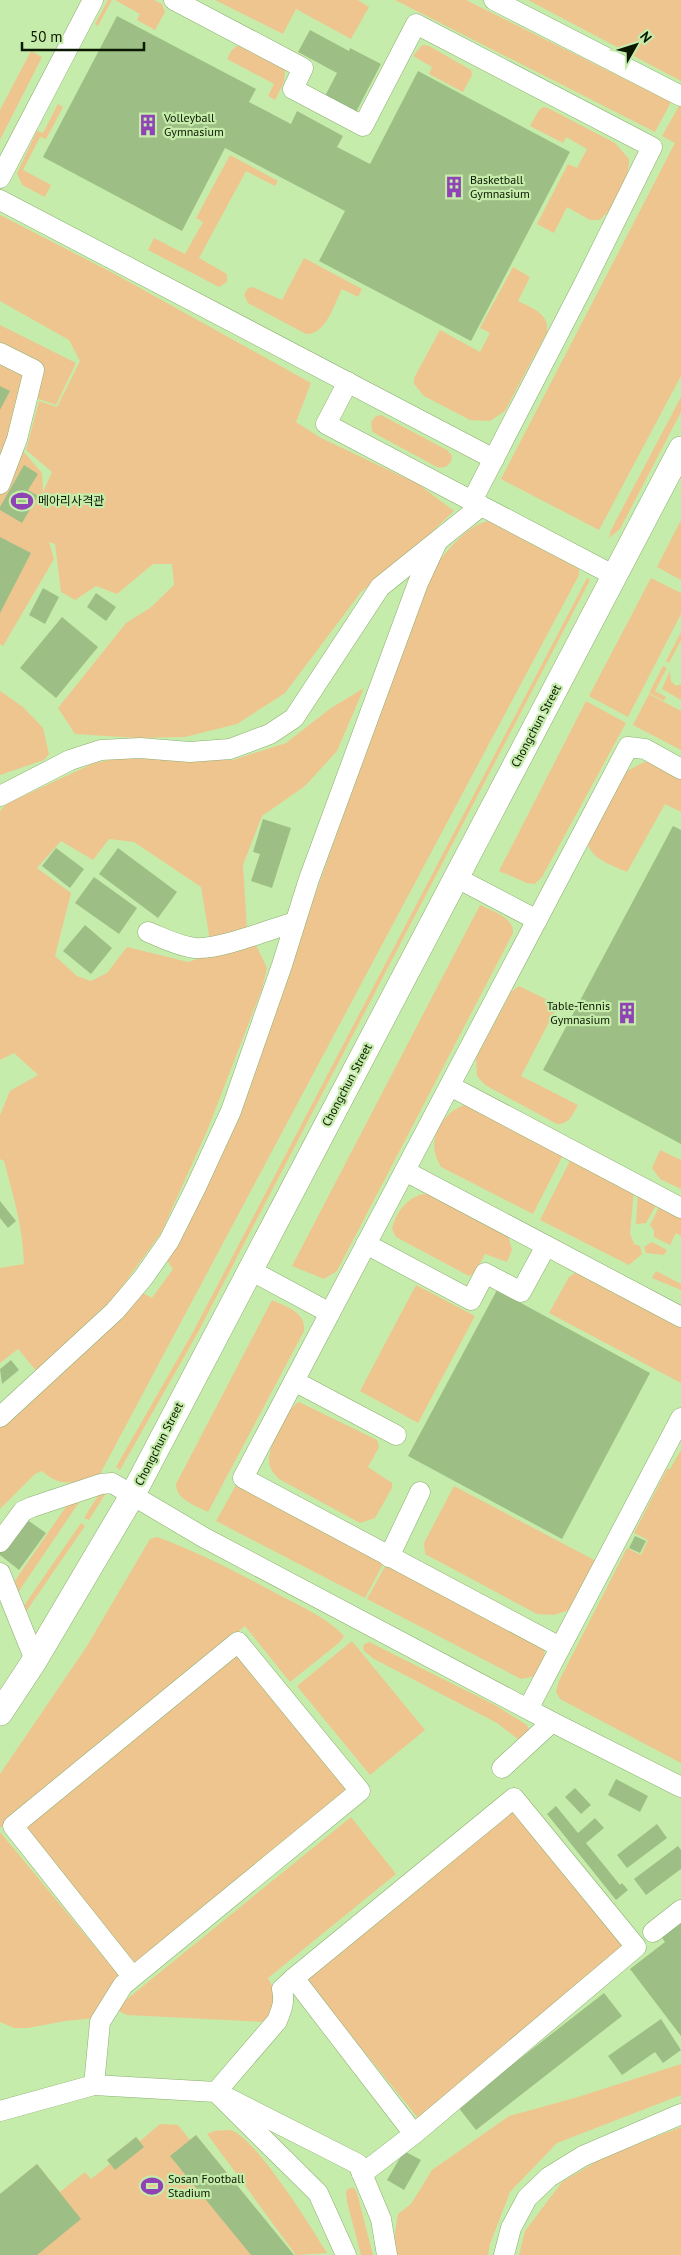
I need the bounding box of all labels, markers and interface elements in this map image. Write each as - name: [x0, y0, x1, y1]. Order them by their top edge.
- scale bar: [22, 20, 145, 52]
- north arrow: [611, 20, 661, 70]
- text: 50 m: [30, 27, 63, 46]
- text: N: [636, 28, 656, 46]
- place label: Volleyball Gymnasium: [163, 110, 224, 139]
- building icon: Volleyball Gymnasium: [135, 112, 161, 138]
- place label: Basketball Gymnasium: [470, 172, 530, 201]
- building icon: Basketball Gymnasium: [441, 174, 467, 200]
- sports icon: 메아리사격관: [9, 488, 35, 514]
- place label: 메아리사격관: [38, 493, 104, 508]
- street label: Chongchun Street: [507, 682, 564, 770]
- place label: Table-Tennis Gymnasium: [547, 998, 610, 1027]
- building icon: Table-Tennis Gymnasium: [614, 1000, 640, 1026]
- street label: Chongchun Street: [318, 1041, 375, 1129]
- street label: Chongchun Street: [131, 1400, 186, 1488]
- place label: Sosan Football Stadium: [168, 2171, 245, 2200]
- sports icon: Sosan Football Stadium: [139, 2173, 165, 2199]

